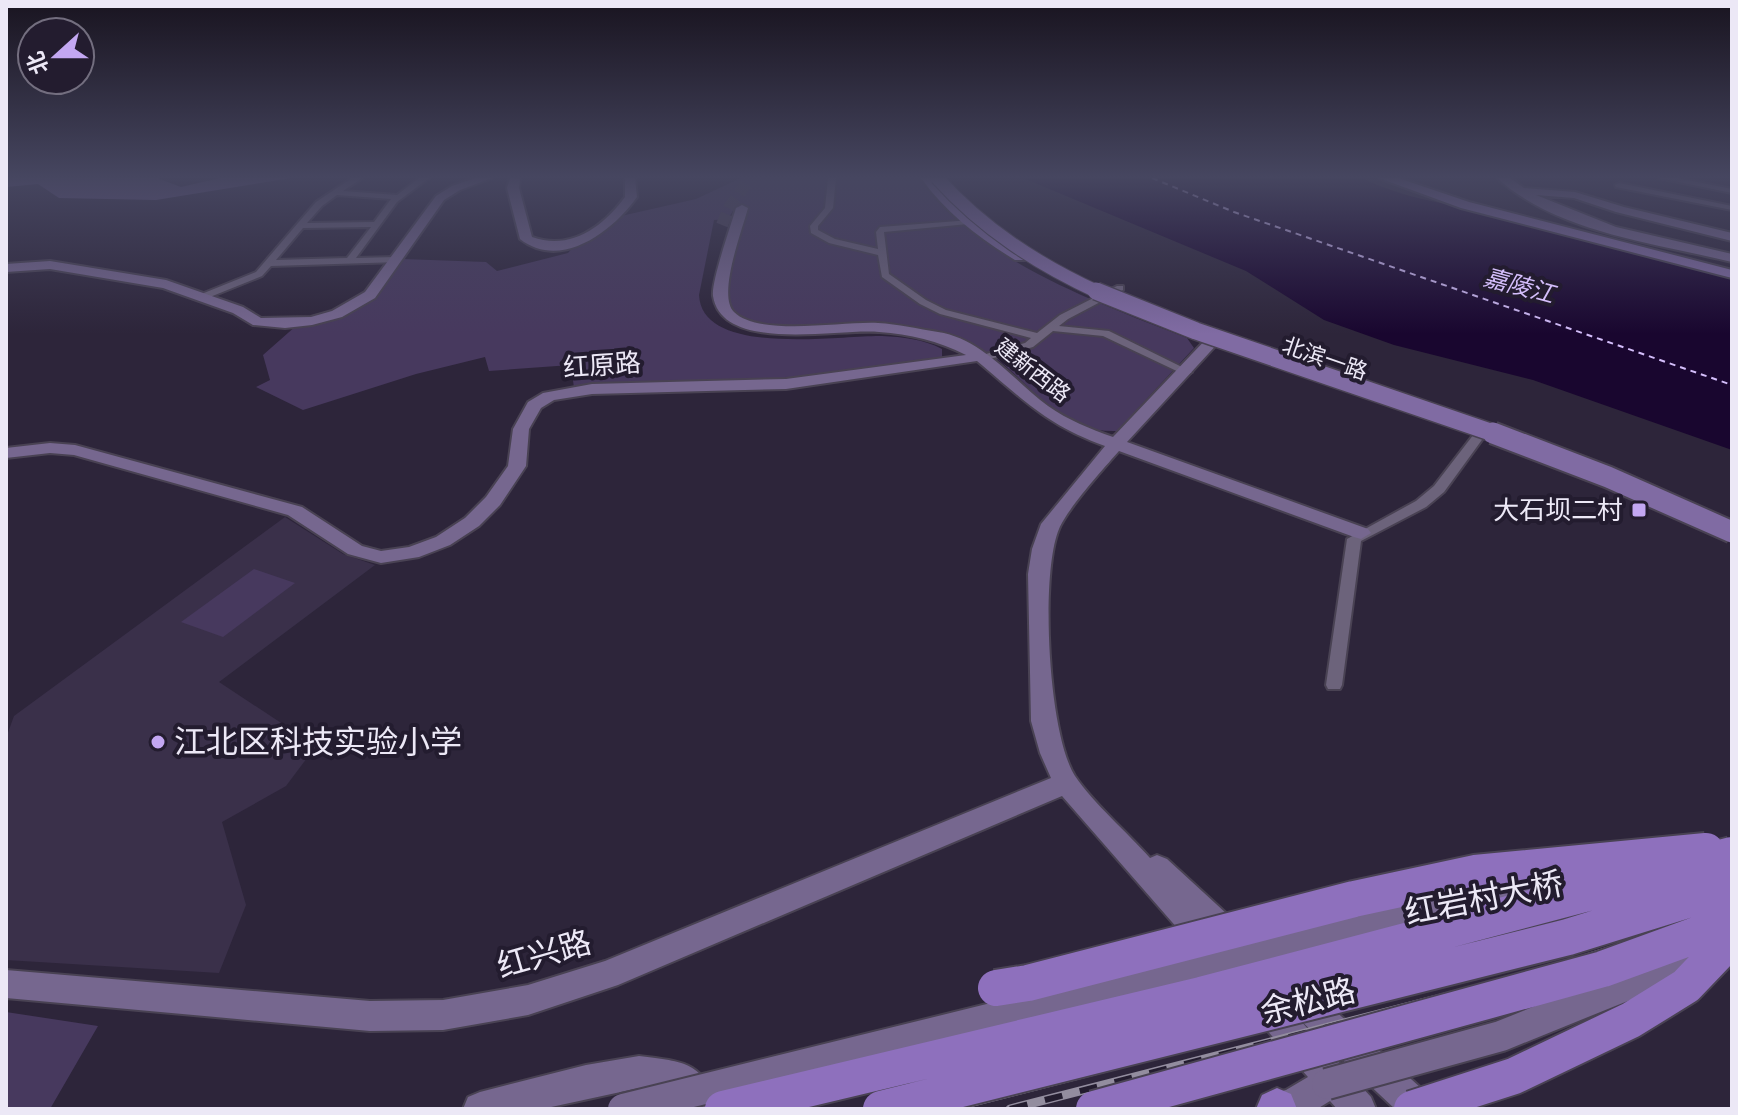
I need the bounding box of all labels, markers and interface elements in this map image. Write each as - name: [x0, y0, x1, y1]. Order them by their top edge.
- north arrow: [16, 16, 96, 96]
- text: 北: [23, 47, 56, 77]
- water label: 嘉陵江: [1480, 264, 1560, 313]
- street label: 北滨一路: [1278, 333, 1370, 387]
- street label: 建新西路: [988, 334, 1074, 410]
- street label: 红原路: [562, 348, 642, 387]
- place label: 大石坝二村: [1493, 496, 1623, 529]
- marker: 大石坝二村: [1630, 501, 1648, 519]
- place label: 江北区科技实验小学: [174, 725, 462, 765]
- marker: 江北区科技实验小学: [149, 733, 167, 751]
- street label: 红岩村大桥: [1402, 866, 1567, 936]
- street label: 红兴路: [493, 924, 596, 989]
- street label: 余松路: [1257, 973, 1360, 1035]

